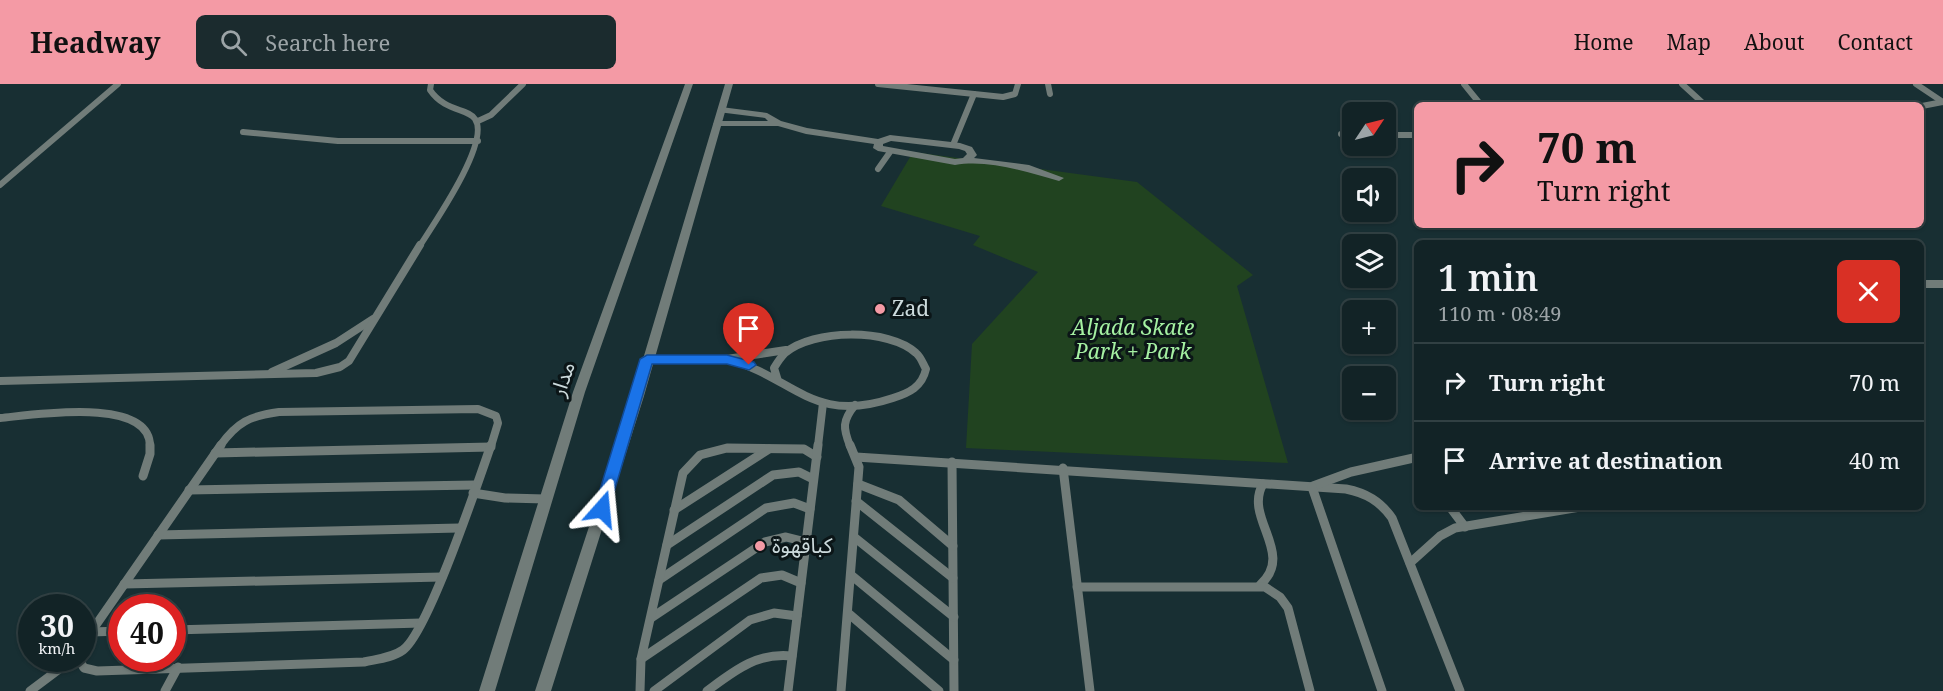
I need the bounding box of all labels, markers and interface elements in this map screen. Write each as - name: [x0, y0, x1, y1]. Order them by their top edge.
- search box: [196, 15, 616, 69]
- text: Headway: [30, 23, 160, 61]
- icon: search: [217, 26, 250, 59]
- text: Search here: [265, 27, 390, 57]
- text: Home: [1574, 28, 1634, 56]
- text: Map: [1667, 28, 1711, 56]
- text: About: [1744, 28, 1805, 56]
- text: Contact: [1838, 28, 1913, 56]
- north arrow: [1342, 102, 1396, 156]
- map controls: [1342, 102, 1396, 420]
- text: 70 m: [1537, 118, 1637, 175]
- icon: right: [1438, 126, 1516, 204]
- button: sound: [1342, 168, 1396, 222]
- text: Turn right: [1537, 172, 1670, 209]
- button: layers: [1342, 234, 1396, 288]
- text: 1 min: [1438, 253, 1539, 302]
- button: close: [1837, 260, 1900, 323]
- place label: Zad: [892, 294, 929, 322]
- button: +: [1342, 300, 1396, 354]
- text: 110 m · 08:49: [1438, 300, 1561, 327]
- marker: Zad: [873, 302, 887, 316]
- pin: [723, 303, 774, 365]
- icon: arrive: [732, 312, 765, 345]
- park label: Aljada Skate Park + Park: [1070, 313, 1194, 365]
- street label: مدار: [543, 358, 581, 401]
- button: −: [1342, 366, 1396, 420]
- icon: right: [1438, 366, 1471, 399]
- text: Turn right: [1489, 367, 1605, 397]
- text: 70 m: [1849, 367, 1900, 397]
- icon: arrive: [1438, 444, 1471, 477]
- text: Arrive at destination: [1489, 445, 1723, 475]
- text: 40 m: [1849, 445, 1900, 475]
- position arrow: [570, 477, 634, 541]
- place label: كباقهوة: [772, 531, 833, 559]
- marker: كباقهوة: [753, 539, 767, 553]
- speed limit sign: 40: [108, 594, 186, 672]
- text: 30: [40, 605, 74, 646]
- text: km/h: [39, 638, 75, 658]

